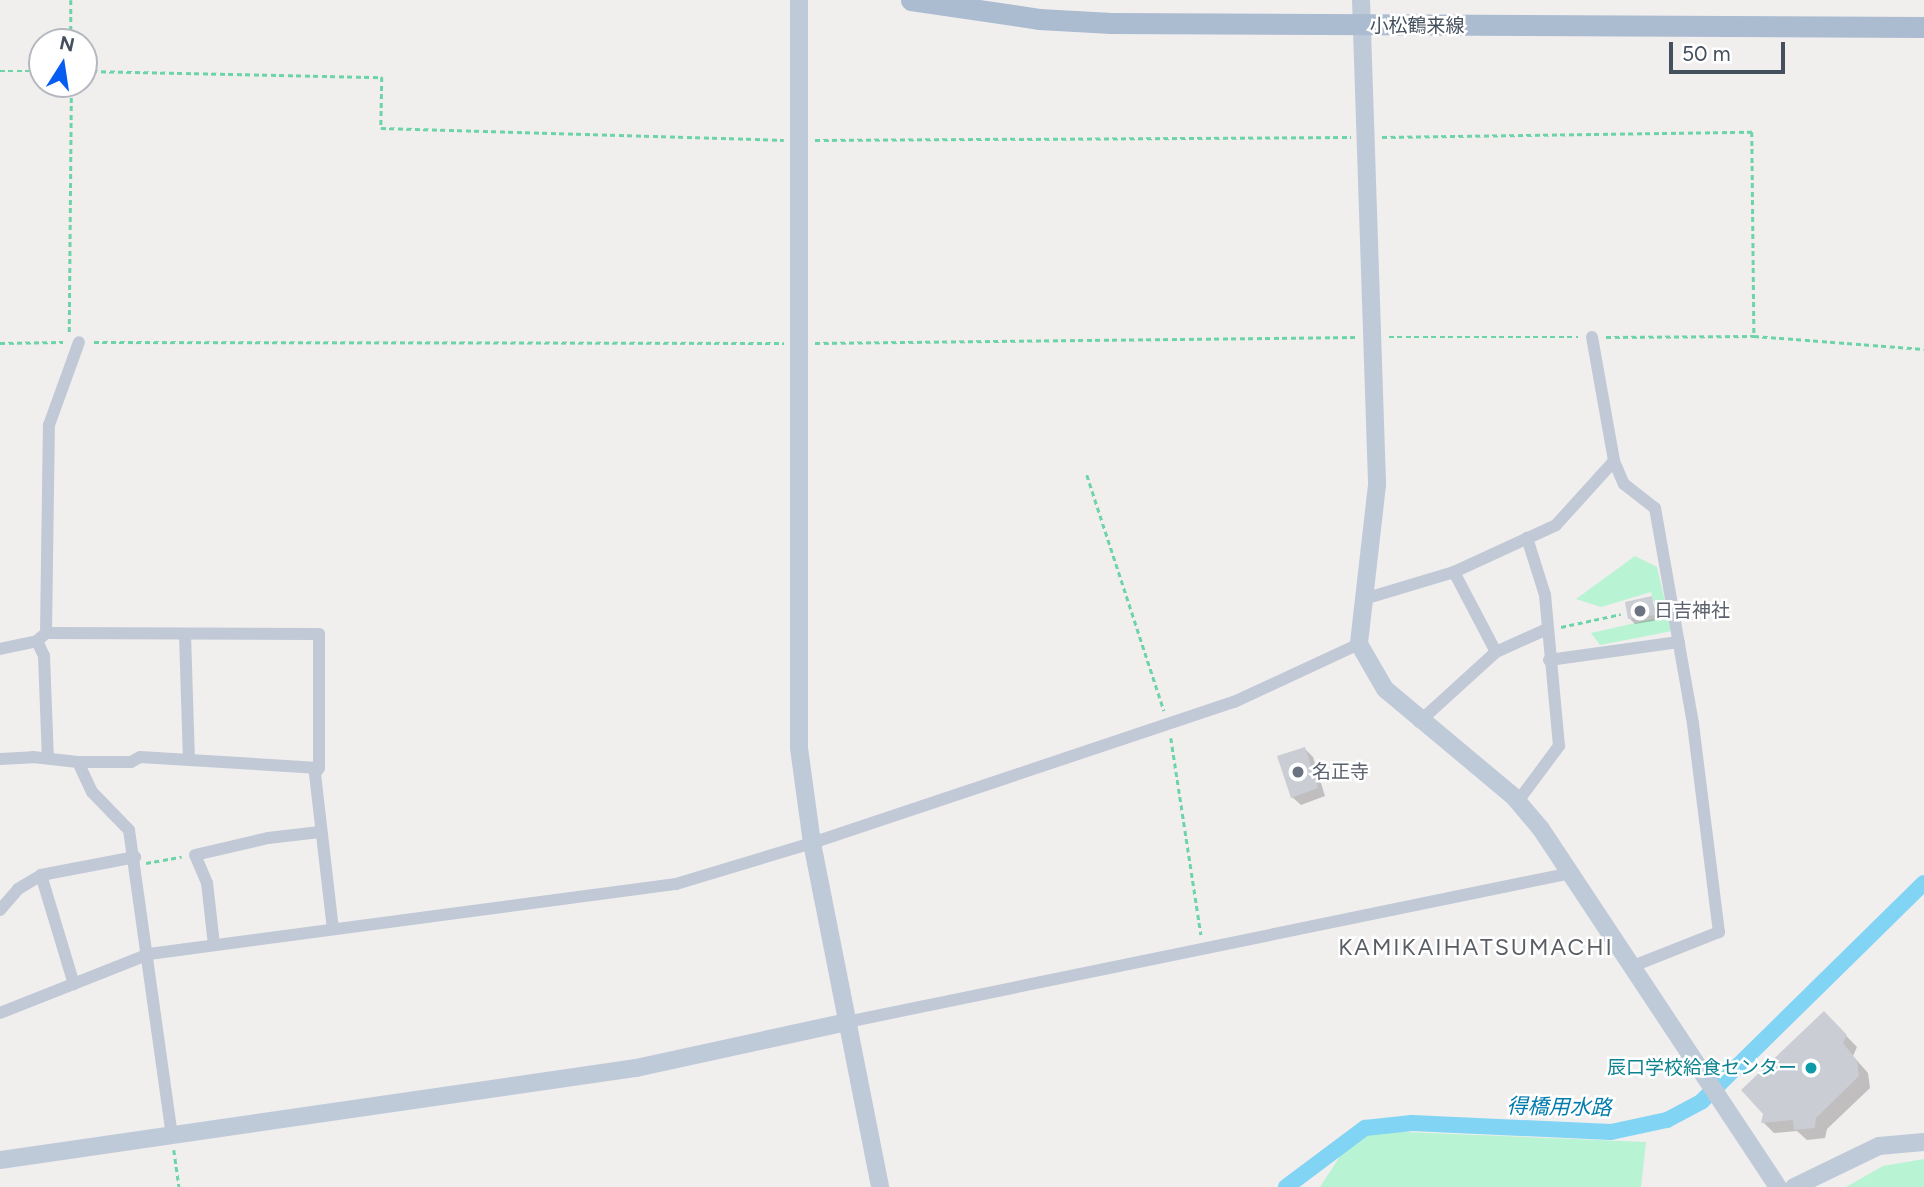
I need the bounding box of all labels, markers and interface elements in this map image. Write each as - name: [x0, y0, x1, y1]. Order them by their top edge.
- street label: 小松鶴来線: [1370, 15, 1464, 37]
- north arrow: [28, 28, 98, 98]
- scale bar: [1672, 28, 1787, 72]
- text: N: [57, 31, 77, 57]
- text: 50 m: [1682, 41, 1731, 66]
- place label: 日吉神社: [1654, 600, 1730, 622]
- marker: 日吉神社: [1632, 603, 1648, 619]
- place label: 名正寺: [1312, 761, 1369, 783]
- marker: 名正寺: [1290, 764, 1306, 780]
- district label: KAMIKAIHATSUMACHI: [1340, 933, 1612, 961]
- place label: 辰口学校給食センター: [1607, 1057, 1797, 1079]
- marker: 辰口学校給食センター: [1803, 1060, 1819, 1076]
- water label: 得橋用水路: [1506, 1093, 1612, 1121]

